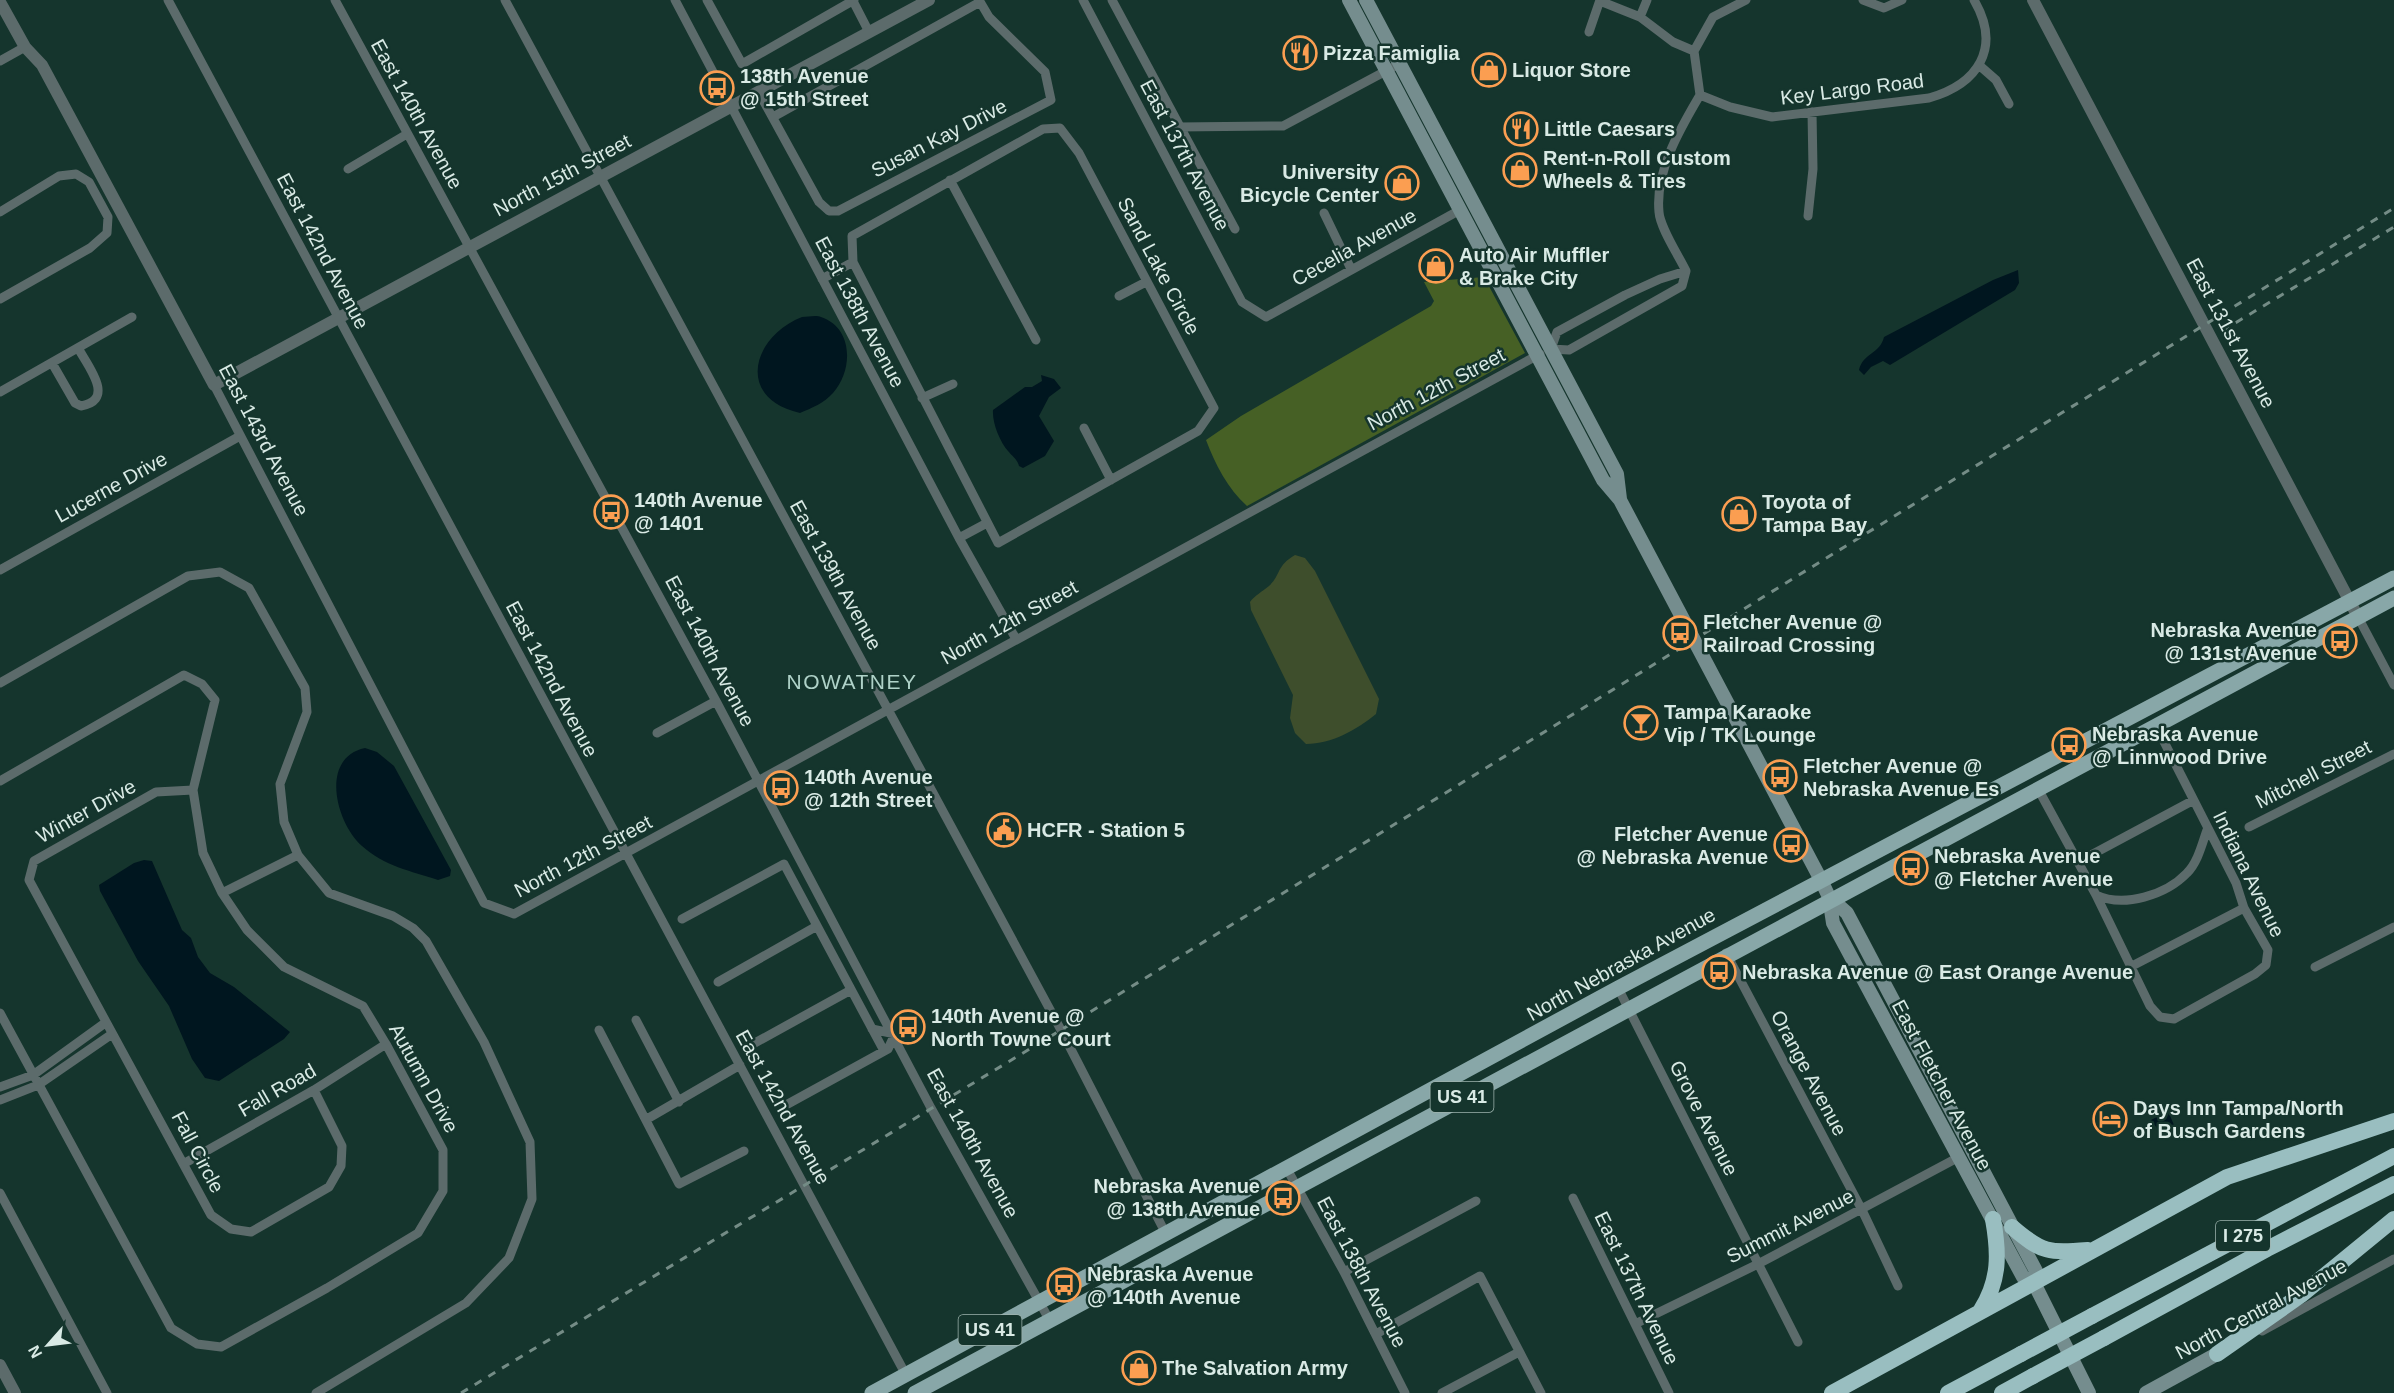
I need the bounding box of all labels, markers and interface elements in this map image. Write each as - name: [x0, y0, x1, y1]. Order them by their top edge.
- street label: East 140th Avenue: [367, 35, 467, 193]
- restaurant icon: Pizza Famiglia: [1282, 35, 1318, 71]
- place label: Pizza Famiglia: [1323, 42, 1461, 64]
- shop icon: Liquor Store: [1471, 52, 1507, 88]
- place label: Liquor Store: [1512, 59, 1631, 81]
- place label: 138th Avenue @ 15th Street: [740, 65, 869, 110]
- street label: Key Largo Road: [1779, 69, 1925, 109]
- bus stop icon: 138th Avenue @ 15th Street: [699, 70, 735, 106]
- street label: East 137th Avenue: [1136, 76, 1234, 234]
- street label: Susan Kay Drive: [868, 94, 1010, 182]
- restaurant icon: Little Caesars: [1503, 111, 1539, 147]
- place label: Little Caesars: [1544, 118, 1675, 140]
- street label: North 15th Street: [490, 129, 635, 220]
- place label: Rent-n-Roll Custom Wheels & Tires: [1543, 147, 1731, 192]
- shop icon: Rent-n-Roll Custom Wheels & Tires: [1502, 152, 1538, 188]
- place label: University Bicycle Center: [1240, 161, 1380, 206]
- shop icon: University Bicycle Center: [1384, 165, 1420, 201]
- street label: East 142nd Avenue: [273, 169, 373, 333]
- street label: Sand Lake Circle: [1114, 194, 1204, 338]
- street label: Cecelia Avenue: [1288, 204, 1420, 290]
- street label: East 138th Avenue: [811, 233, 909, 391]
- place label: Auto Air Muffler & Brake City: [1459, 244, 1610, 289]
- shop icon: Auto Air Muffler & Brake City: [1418, 248, 1454, 284]
- street label: East 131st Avenue: [2182, 254, 2280, 412]
- street label: North 12th Street: [1364, 343, 1509, 434]
- street label: East 143rd Avenue: [215, 360, 313, 520]
- street label: Lucerne Drive: [51, 447, 171, 527]
- place label: 140th Avenue @ 1401: [634, 489, 763, 534]
- place label: Toyota of Tampa Bay: [1762, 491, 1868, 536]
- bus stop icon: 140th Avenue @ 1401: [593, 494, 629, 530]
- street label: East 139th Avenue: [786, 496, 886, 654]
- shop icon: Toyota of Tampa Bay: [1721, 496, 1757, 532]
- street label: East 140th Avenue: [661, 572, 759, 730]
- street label: North 12th Street: [937, 575, 1081, 669]
- street label: East 142nd Avenue: [502, 597, 602, 761]
- place label: Fletcher Avenue @ Railroad Crossing: [1703, 611, 1882, 656]
- bus stop icon: Fletcher Avenue @ Railroad Crossing: [1662, 615, 1698, 651]
- place label: Nebraska Avenue @ 131st Avenue: [2151, 619, 2317, 664]
- bus stop icon: Nebraska Avenue @ 131st Avenue: [2322, 623, 2358, 659]
- district label: NOWATNEY: [787, 670, 918, 693]
- place label: Tampa Karaoke Vip / TK Lounge: [1664, 701, 1816, 746]
- bar icon: Tampa Karaoke Vip / TK Lounge: [1623, 705, 1659, 741]
- place label: Nebraska Avenue @ Linnwood Drive: [2092, 723, 2267, 768]
- bus stop icon: Nebraska Avenue @ Linnwood Drive: [2051, 727, 2087, 763]
- street label: Mitchell Street: [2252, 735, 2375, 813]
- place label: Fletcher Avenue @ Nebraska Avenue Es: [1803, 755, 1999, 800]
- bus stop icon: Fletcher Avenue @ Nebraska Avenue Es: [1762, 759, 1798, 795]
- place label: 140th Avenue @ 12th Street: [804, 766, 933, 811]
- bus stop icon: 140th Avenue @ 12th Street: [763, 770, 799, 806]
- street label: Winter Drive: [33, 775, 139, 847]
- street label: Indiana Avenue: [2209, 807, 2289, 941]
- street label: North 12th Street: [511, 810, 656, 901]
- public building icon: HCFR - Station 5: [986, 812, 1022, 848]
- place label: HCFR - Station 5: [1027, 819, 1185, 841]
- place label: Fletcher Avenue @ Nebraska Avenue: [1577, 823, 1768, 868]
- bus stop icon: Fletcher Avenue @ Nebraska Avenue: [1773, 827, 1809, 863]
- place label: Nebraska Avenue @ Fletcher Avenue: [1934, 845, 2113, 890]
- bus stop icon: Nebraska Avenue @ Fletcher Avenue: [1893, 850, 1929, 886]
- street label: North Nebraska Avenue: [1523, 903, 1719, 1025]
- bus stop icon: Nebraska Avenue @ East Orange Avenue: [1701, 954, 1737, 990]
- place label: Nebraska Avenue @ East Orange Avenue: [1742, 961, 2133, 983]
- street label: East Fletcher Avenue: [1888, 996, 1996, 1174]
- place label: 140th Avenue @ North Towne Court: [931, 1005, 1111, 1050]
- street label: Orange Avenue: [1767, 1007, 1851, 1139]
- bus stop icon: 140th Avenue @ North Towne Court: [890, 1009, 926, 1045]
- street label: Autumn Drive: [385, 1020, 463, 1136]
- street label: East 142nd Avenue: [731, 1026, 835, 1188]
- street label: Grove Avenue: [1666, 1057, 1742, 1179]
- street label: Fall Road: [234, 1059, 320, 1121]
- street label: East 140th Avenue: [923, 1064, 1023, 1222]
- road number: US 41: [1430, 1082, 1494, 1112]
- place label: Days Inn Tampa/North of Busch Gardens: [2133, 1097, 2344, 1142]
- hotel icon: Days Inn Tampa/North of Busch Gardens: [2092, 1101, 2128, 1137]
- street label: Fall Circle: [167, 1108, 229, 1196]
- place label: Nebraska Avenue @ 138th Avenue: [1094, 1175, 1260, 1220]
- bus stop icon: Nebraska Avenue @ 138th Avenue: [1265, 1180, 1301, 1216]
- street label: Summit Avenue: [1723, 1184, 1857, 1268]
- street label: East 138th Avenue: [1313, 1193, 1411, 1351]
- street label: East 137th Avenue: [1590, 1208, 1684, 1368]
- road number: I 275: [2216, 1221, 2270, 1251]
- street label: North Central Avenue: [2172, 1254, 2350, 1364]
- place label: Nebraska Avenue @ 140th Avenue: [1087, 1263, 1253, 1308]
- bus stop icon: Nebraska Avenue @ 140th Avenue: [1046, 1267, 1082, 1303]
- north arrow: [18, 1315, 78, 1375]
- road number: US 41: [958, 1315, 1022, 1345]
- text: N: [25, 1343, 45, 1361]
- shop icon: The Salvation Army: [1121, 1350, 1157, 1386]
- place label: The Salvation Army: [1162, 1357, 1349, 1379]

